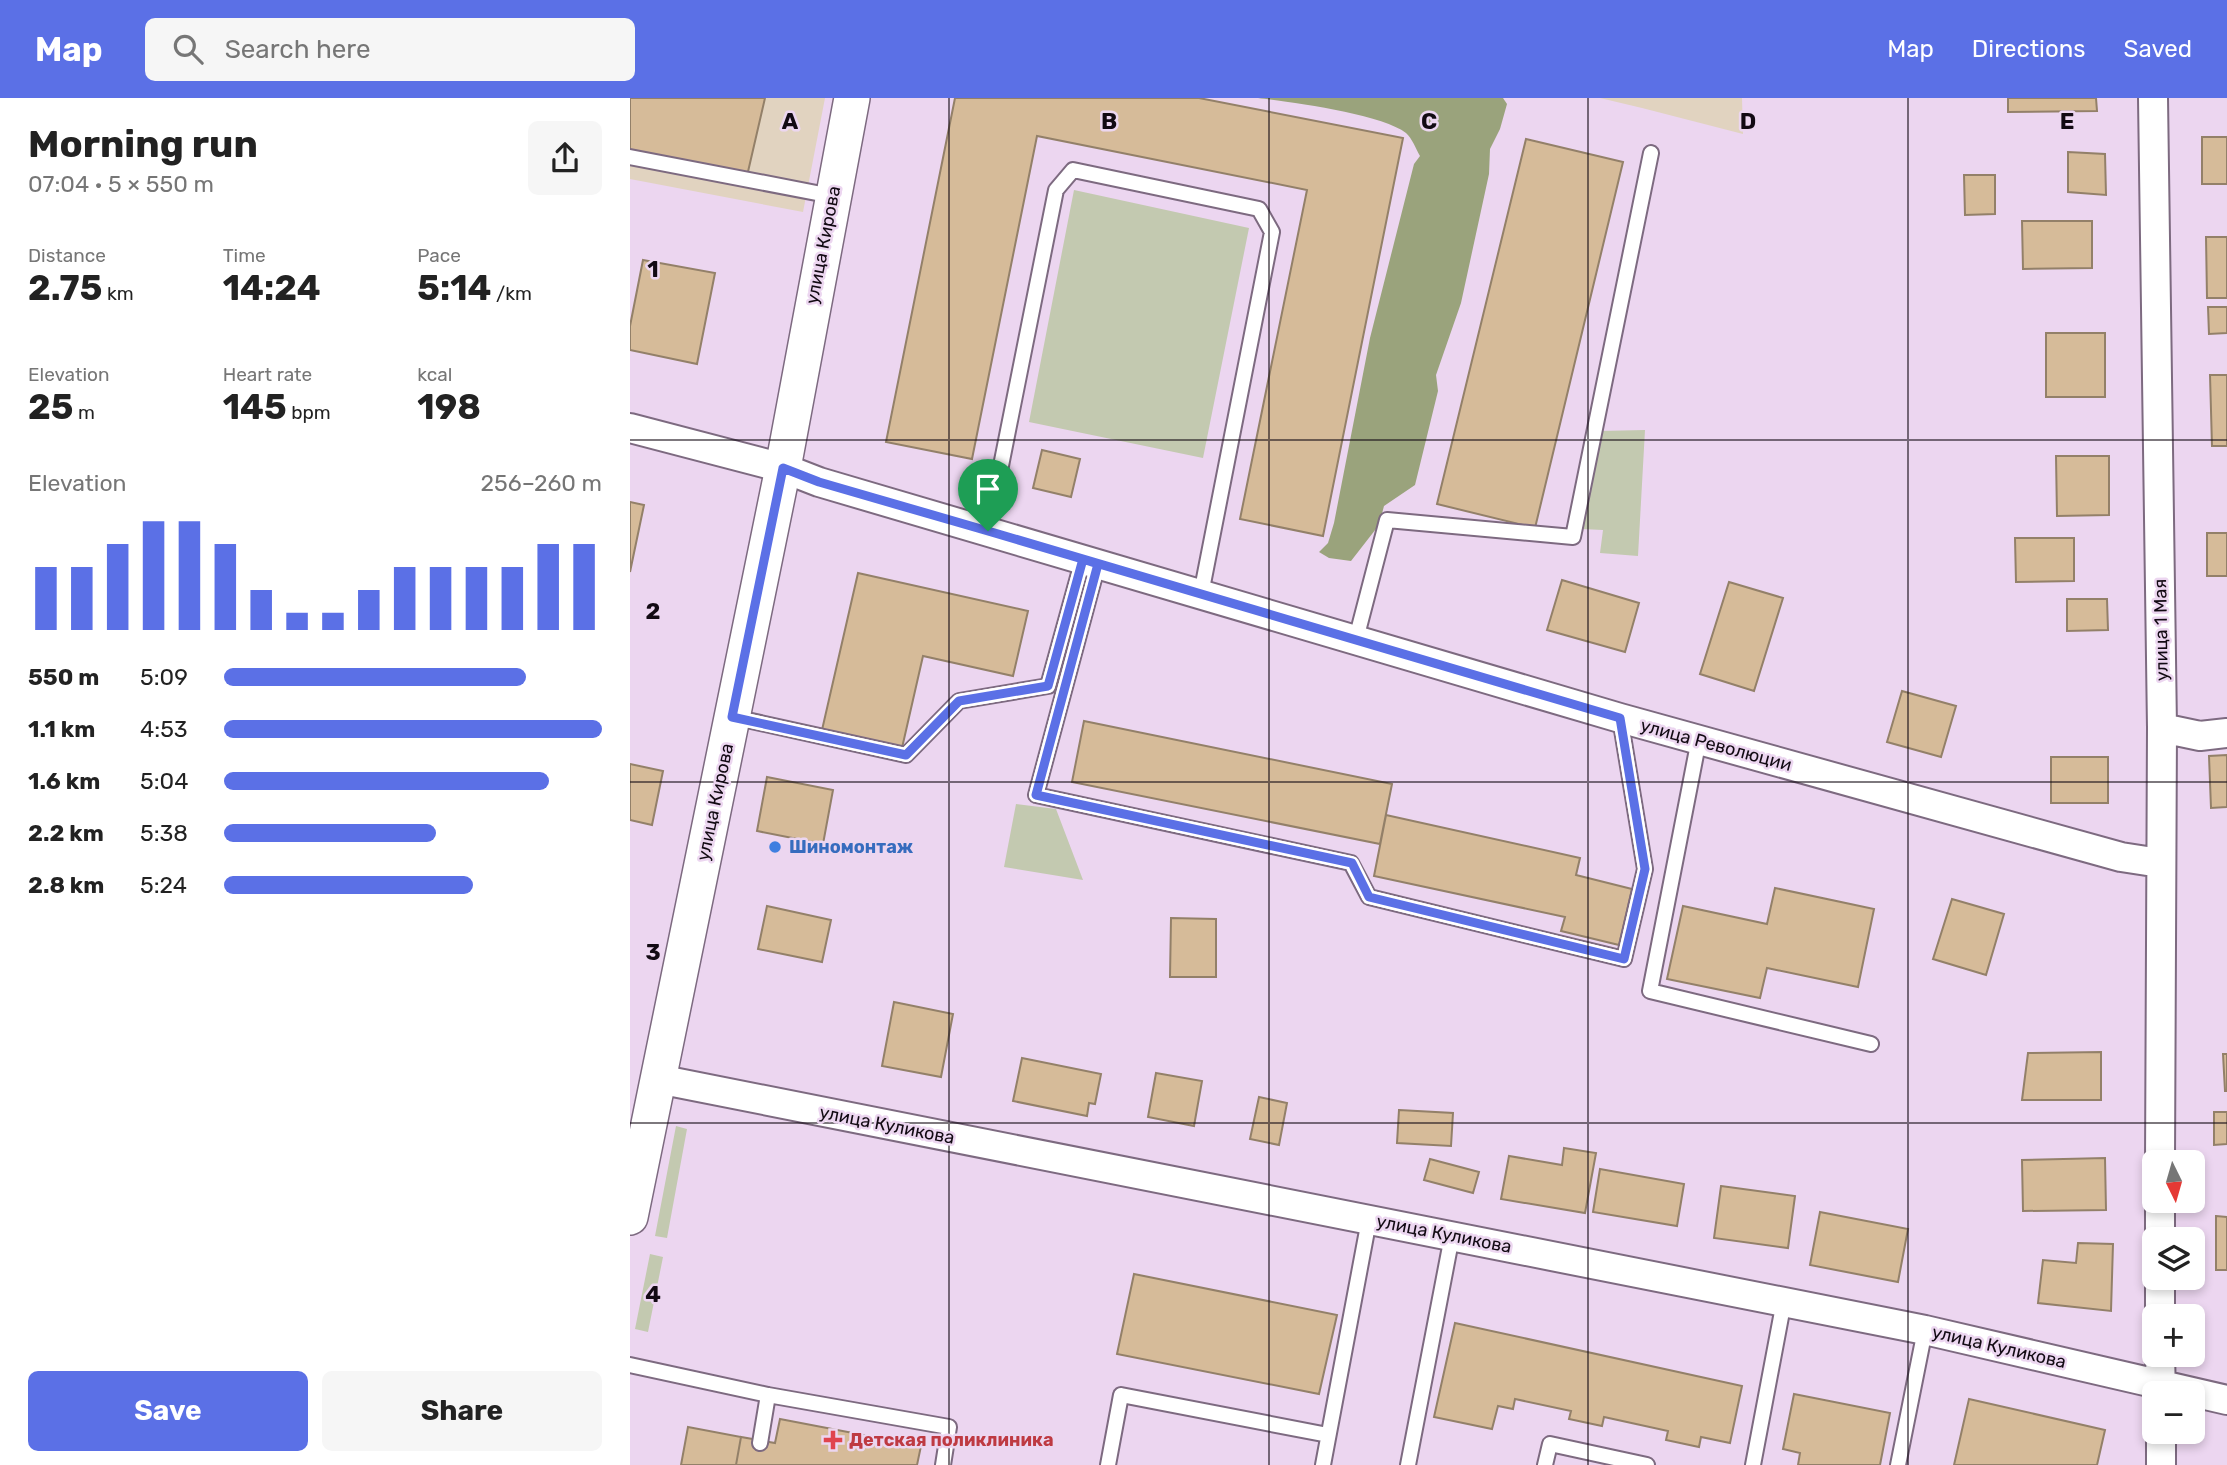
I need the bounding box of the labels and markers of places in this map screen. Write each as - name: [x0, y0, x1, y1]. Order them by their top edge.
- pin: [958, 459, 1018, 531]
- place label: Шиномонтаж: [789, 836, 914, 858]
- marker: Шиномонтаж: [767, 839, 783, 855]
- place label: Детская поликлиника: [849, 1429, 1054, 1451]
- marker: Детская поликлиника: [823, 1430, 843, 1450]

